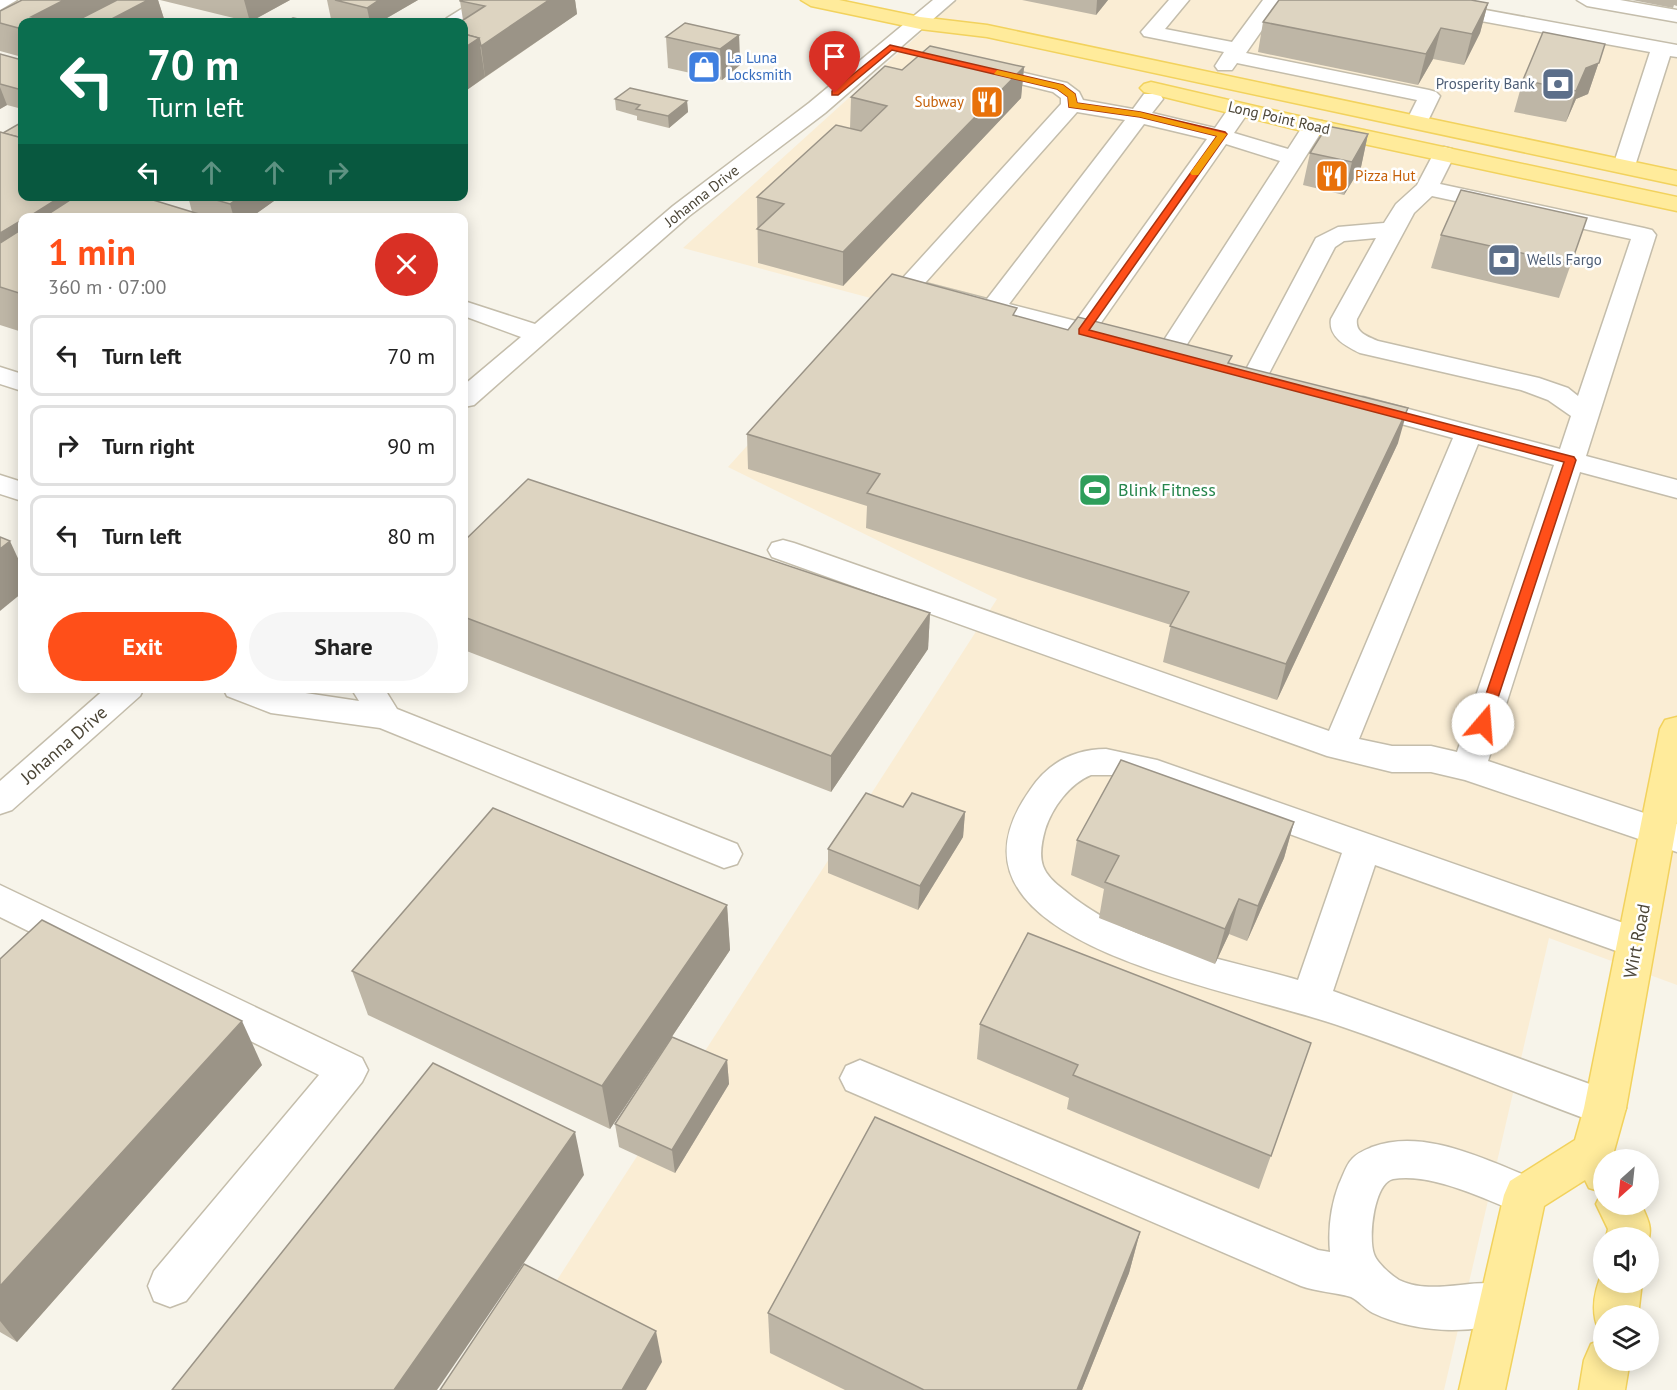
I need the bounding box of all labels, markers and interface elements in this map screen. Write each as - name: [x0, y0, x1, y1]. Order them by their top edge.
- pin: [809, 31, 860, 93]
- text: 70 m: [147, 37, 239, 92]
- icon: arrive: [818, 40, 851, 73]
- icon: left: [48, 42, 126, 120]
- place label: La Luna Locksmith: [727, 48, 792, 84]
- shop icon: La Luna Locksmith: [686, 49, 722, 85]
- bank icon: Prosperity Bank: [1540, 66, 1576, 102]
- place label: Prosperity Bank: [1436, 74, 1536, 93]
- restaurant icon: Subway: [969, 84, 1005, 120]
- text: Turn left: [147, 90, 244, 124]
- place label: Subway: [915, 92, 964, 111]
- street label: Long Point Road: [1226, 97, 1332, 138]
- icon: left: [132, 156, 165, 189]
- icon: ahead: [195, 156, 228, 189]
- icon: ahead: [258, 156, 291, 189]
- icon: right: [321, 156, 354, 189]
- restaurant icon: Pizza Hut: [1314, 158, 1350, 194]
- street label: Johanna Drive: [660, 161, 743, 231]
- place label: Pizza Hut: [1355, 166, 1416, 185]
- text: 1 min: [48, 228, 136, 275]
- button: close: [375, 233, 438, 296]
- bank icon: Wells Fargo: [1486, 242, 1522, 278]
- place label: Wells Fargo: [1527, 250, 1602, 269]
- text: 360 m · 07:00: [48, 274, 166, 300]
- icon: left: [51, 339, 84, 372]
- text: Turn left: [102, 342, 182, 370]
- text: 70 m: [387, 342, 435, 370]
- icon: right: [51, 429, 84, 462]
- text: Turn right: [102, 432, 194, 460]
- text: 90 m: [387, 432, 435, 460]
- sports icon: Blink Fitness: [1077, 472, 1113, 508]
- place label: Blink Fitness: [1118, 478, 1216, 501]
- icon: left: [51, 519, 84, 552]
- text: Turn left: [102, 522, 182, 550]
- text: 80 m: [387, 522, 435, 550]
- button: Exit: [48, 612, 237, 681]
- button: Share: [249, 612, 438, 681]
- position arrow: [1451, 692, 1515, 756]
- street label: Johanna Drive: [15, 701, 112, 789]
- street label: Wirt Road: [1618, 902, 1655, 980]
- north arrow: [1593, 1149, 1659, 1215]
- map controls: [1593, 1149, 1659, 1371]
- button: sound: [1593, 1227, 1659, 1293]
- button: layers: [1593, 1305, 1659, 1371]

